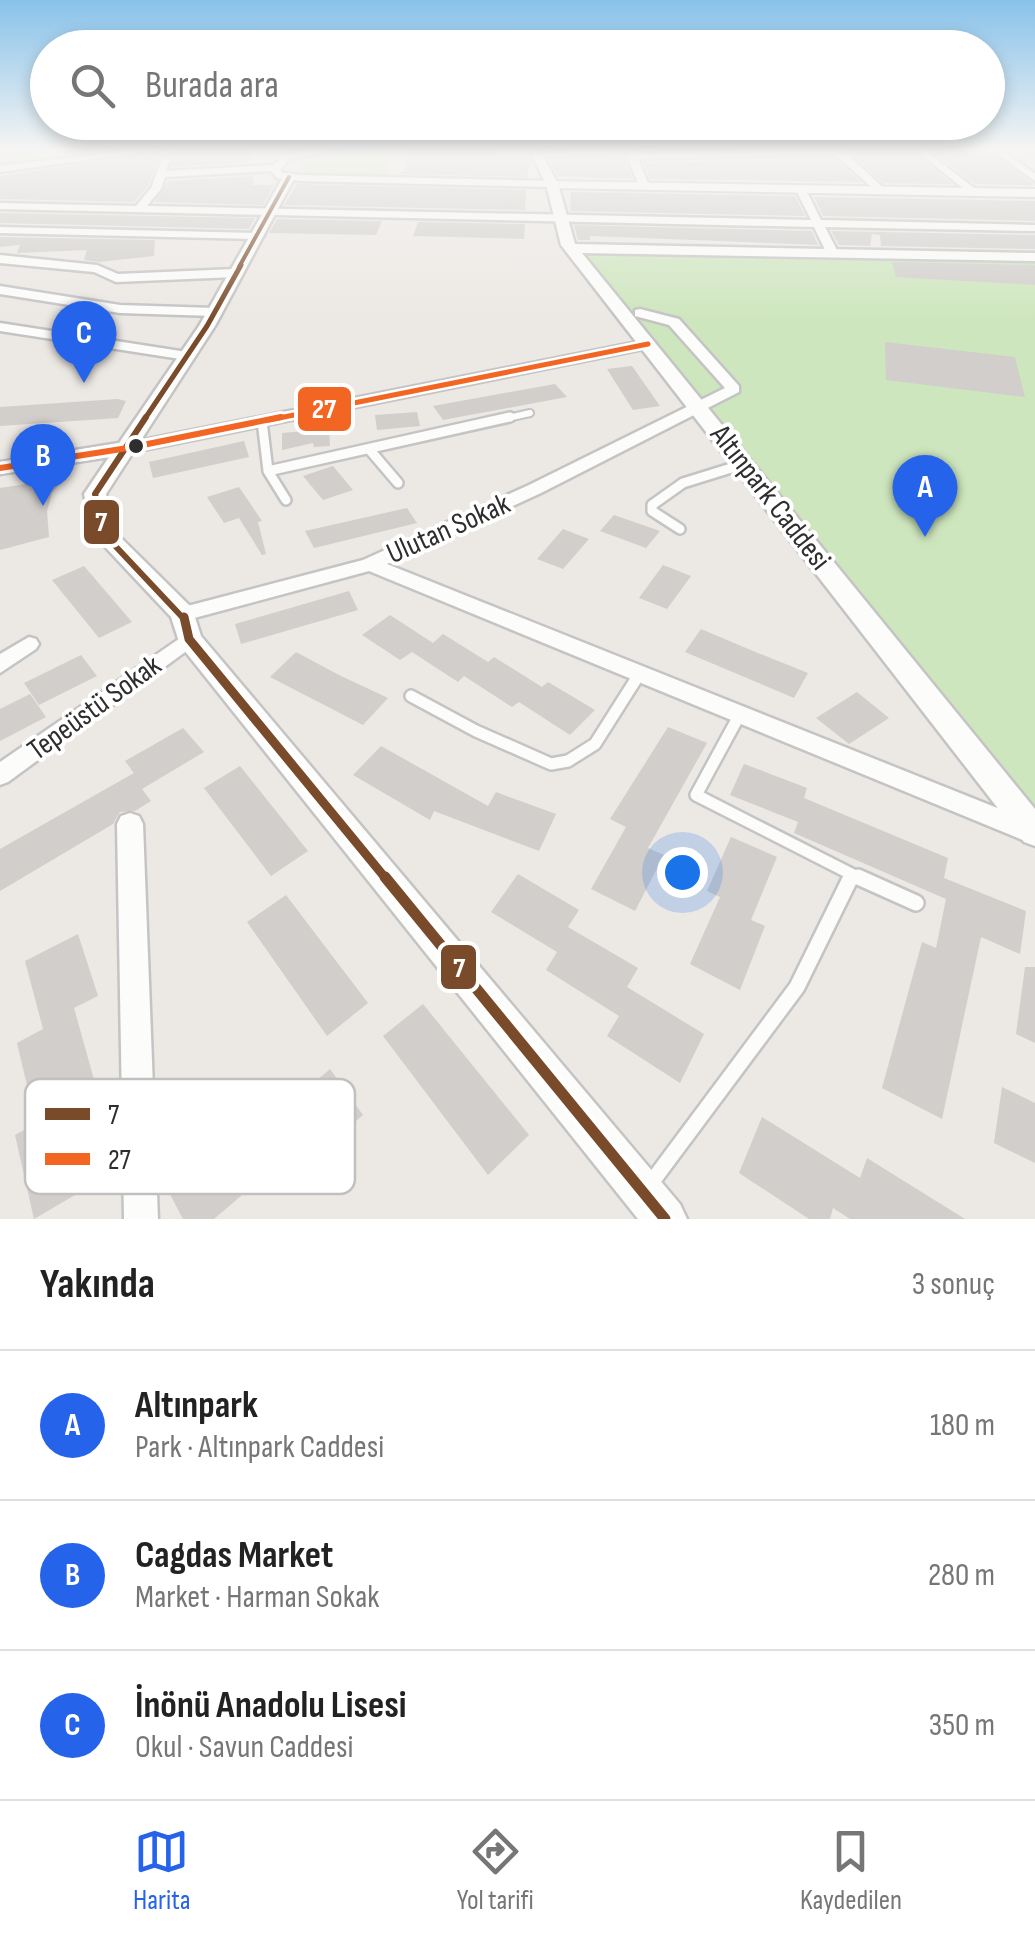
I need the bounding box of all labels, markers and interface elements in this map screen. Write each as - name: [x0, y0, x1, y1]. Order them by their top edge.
- search box: [30, 30, 1005, 140]
- icon: search: [65, 58, 120, 113]
- text: Burada ara: [145, 63, 279, 108]
- pin: C: [52, 300, 116, 383]
- line badge: 27: [296, 385, 353, 433]
- text: 27: [312, 393, 337, 426]
- street label: Altınpark Caddesi: [702, 417, 838, 577]
- pin: B: [10, 424, 76, 506]
- unlabelled marker: [126, 436, 146, 456]
- pin: A: [892, 454, 958, 537]
- street label: Ulutan Sokak: [381, 486, 516, 572]
- line badge: 7: [82, 498, 121, 546]
- text: 7: [95, 506, 108, 539]
- street label: Tepeüstü Sokak: [21, 647, 169, 768]
- your location: [657, 847, 708, 898]
- line badge: 7: [439, 943, 478, 991]
- text: 7: [453, 952, 466, 985]
- legend: [25, 1079, 355, 1194]
- text: 7: [108, 1099, 119, 1132]
- text: 27: [108, 1144, 131, 1177]
- text: Yakında: [40, 1259, 155, 1310]
- text: 3 sonuç: [912, 1265, 995, 1304]
- text: Altınpark: [135, 1383, 258, 1428]
- text: A: [65, 1406, 80, 1445]
- text: 180 m: [930, 1406, 995, 1445]
- text: Park · Altınpark Caddesi: [135, 1428, 384, 1467]
- text: Cagdas Market: [135, 1533, 333, 1578]
- text: B: [65, 1556, 80, 1595]
- text: 280 m: [928, 1556, 995, 1595]
- text: Market · Harman Sokak: [135, 1578, 379, 1617]
- text: İnönü Anadolu Lisesi: [135, 1683, 407, 1728]
- text: C: [64, 1706, 81, 1745]
- text: 350 m: [929, 1706, 995, 1745]
- text: Okul · Savun Caddesi: [135, 1728, 354, 1767]
- tab: Harita: [133, 1824, 191, 1917]
- tab: Yol tarifi: [457, 1824, 534, 1917]
- tab: Kaydedilen: [800, 1824, 902, 1917]

